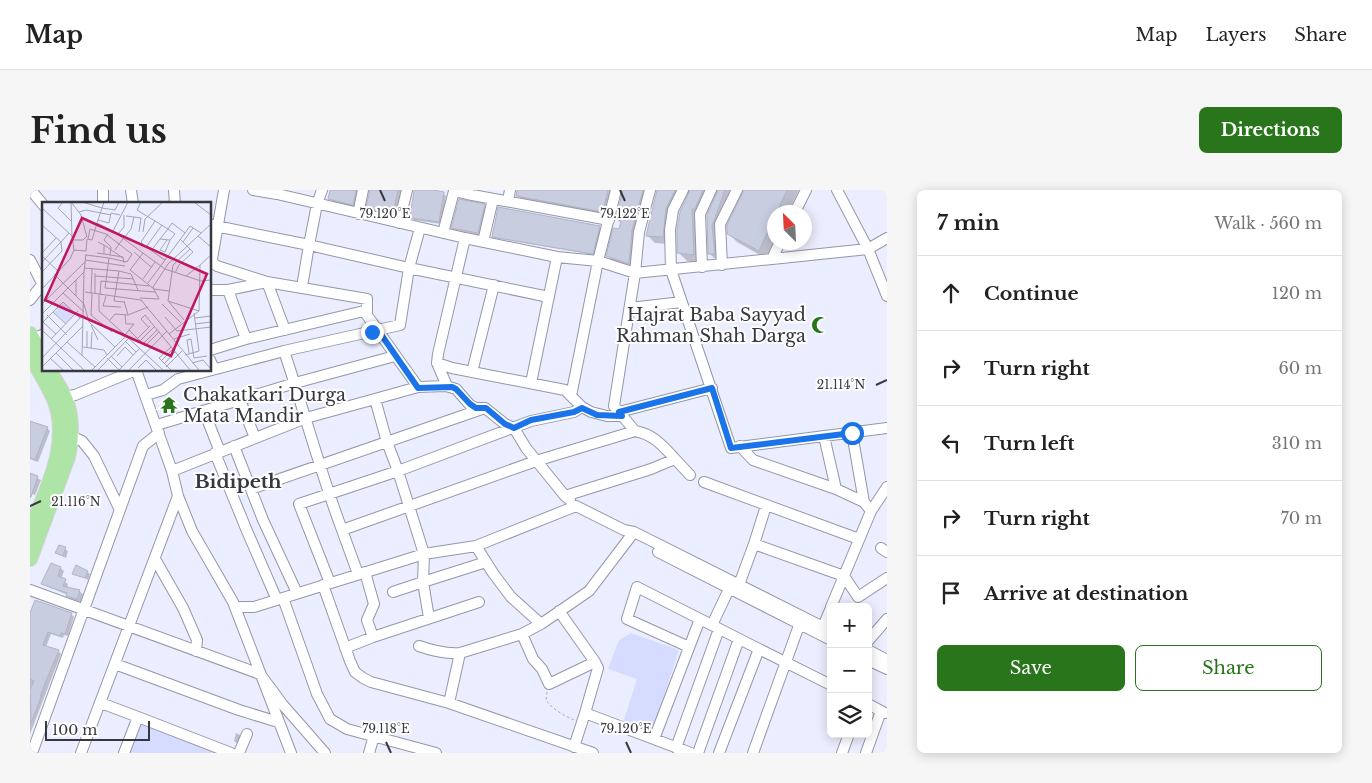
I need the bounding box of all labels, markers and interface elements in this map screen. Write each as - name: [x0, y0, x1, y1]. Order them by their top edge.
- text: Map: [25, 20, 83, 49]
- text: Map: [1136, 24, 1177, 46]
- text: Layers: [1205, 24, 1266, 46]
- text: Share: [1294, 24, 1347, 46]
- button: Directions: [1199, 107, 1342, 153]
- text: Find us: [30, 109, 167, 152]
- inset map: [42, 202, 211, 371]
- north arrow: [767, 205, 812, 250]
- text: 79.120°E: [360, 206, 411, 221]
- text: 79.122°E: [600, 206, 650, 221]
- text: 7 min: [937, 210, 1000, 236]
- text: Walk · 560 m: [1215, 213, 1322, 233]
- icon: ahead: [937, 279, 965, 307]
- text: Continue: [984, 282, 1079, 305]
- text: 120 m: [1272, 283, 1322, 303]
- place label: Hajrat Baba Sayyad Rahman Shah Darga: [616, 304, 806, 347]
- mosque icon: Hajrat Baba Sayyad Rahman Shah Darga: [810, 315, 830, 335]
- route end: [361, 321, 384, 344]
- icon: right: [937, 354, 965, 382]
- text: Turn right: [984, 357, 1090, 380]
- text: 60 m: [1279, 358, 1322, 378]
- text: 21.114°N: [817, 377, 865, 392]
- place label: Chakatkari Durga Mata Mandir: [183, 384, 346, 427]
- temple icon: Chakatkari Durga Mata Mandir: [159, 395, 179, 415]
- route start: [841, 422, 864, 445]
- icon: left: [937, 429, 965, 457]
- text: Turn left: [984, 432, 1075, 455]
- text: 310 m: [1272, 433, 1322, 453]
- district label: Bidipeth: [194, 470, 282, 493]
- text: 21.116°N: [51, 494, 101, 509]
- icon: right: [937, 504, 965, 532]
- text: Turn right: [984, 507, 1090, 530]
- text: 70 m: [1281, 508, 1322, 528]
- icon: arrive: [937, 579, 965, 607]
- text: Arrive at destination: [984, 582, 1188, 605]
- map controls: [827, 603, 872, 738]
- button: +: [827, 603, 872, 648]
- button: Save: [937, 645, 1125, 691]
- button: Share: [1135, 645, 1322, 691]
- button: −: [827, 648, 872, 693]
- button: layers: [827, 693, 872, 738]
- scale bar: [45, 718, 150, 741]
- text: 100 m: [52, 721, 97, 739]
- text: 79.118°E: [362, 721, 410, 736]
- text: 79.120°E: [601, 721, 652, 736]

